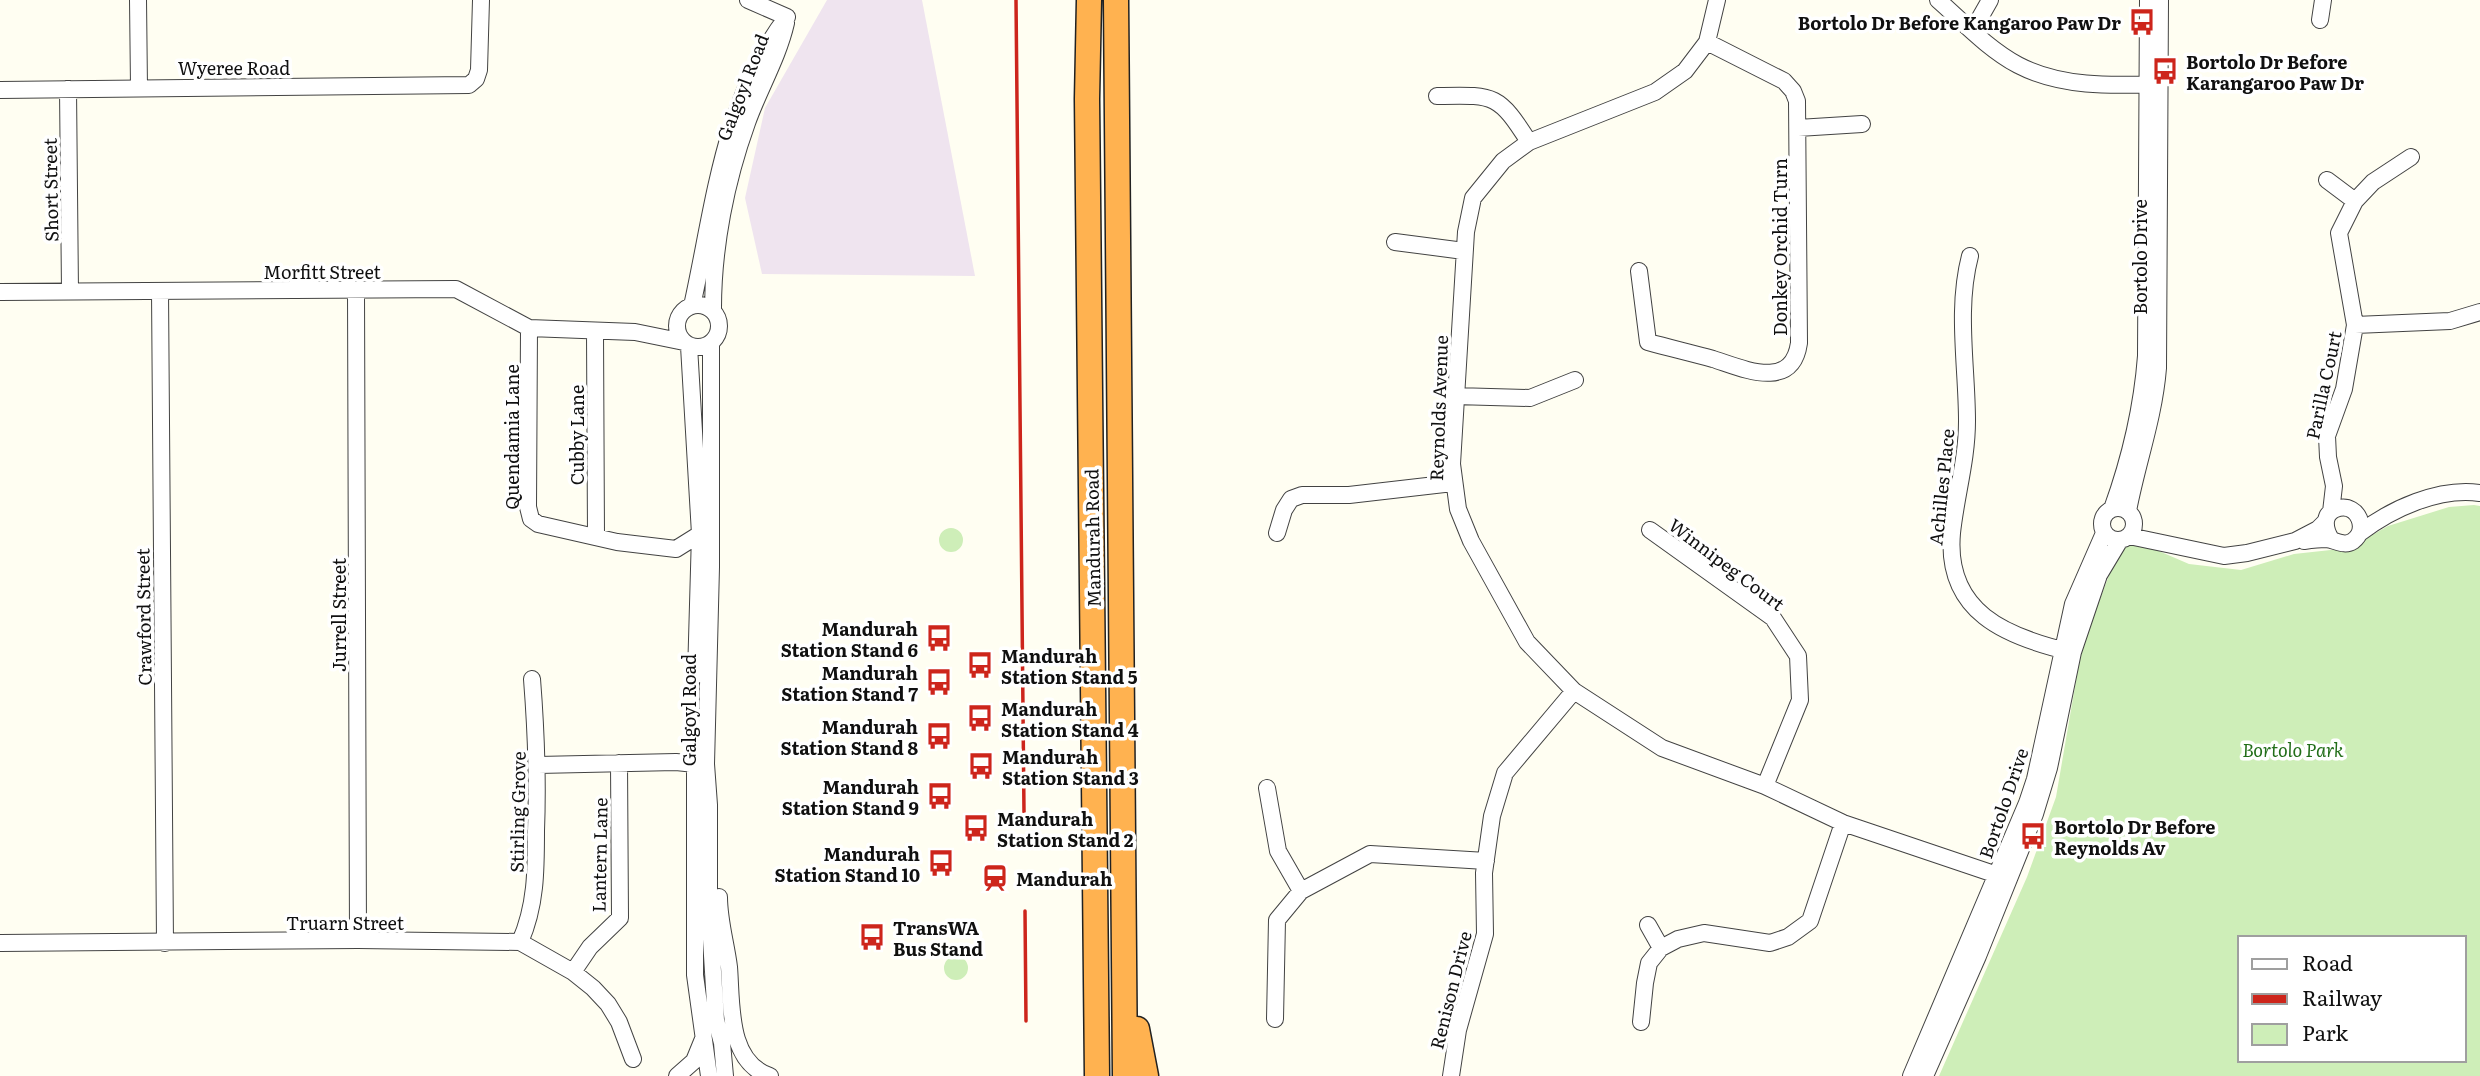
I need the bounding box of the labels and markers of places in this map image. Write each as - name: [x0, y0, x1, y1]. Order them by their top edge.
- bus stop icon: Bortolo Dr Before Kangaroo Paw Dr: [2127, 7, 2157, 37]
- place label: Bortolo Dr Before Kangaroo Paw Dr: [1798, 9, 2121, 36]
- place label: Bortolo Dr Before Karangaroo Paw Dr: [2186, 48, 2364, 96]
- bus stop icon: Bortolo Dr Before Karangaroo Paw Dr: [2150, 56, 2180, 86]
- place label: Mandurah Station Stand 6: [781, 615, 918, 663]
- bus stop icon: Mandurah Station Stand 6: [924, 623, 954, 653]
- place label: Mandurah Station Stand 5: [1001, 642, 1138, 690]
- bus stop icon: Mandurah Station Stand 5: [965, 650, 995, 680]
- place label: Mandurah Station Stand 7: [781, 659, 918, 707]
- bus stop icon: Mandurah Station Stand 7: [924, 667, 954, 697]
- place label: Mandurah Station Stand 4: [1001, 695, 1139, 743]
- bus stop icon: Mandurah Station Stand 4: [965, 703, 995, 733]
- place label: Mandurah Station Stand 8: [781, 713, 918, 761]
- bus stop icon: Mandurah Station Stand 8: [924, 721, 954, 751]
- place label: Mandurah Station Stand 3: [1002, 743, 1139, 791]
- bus stop icon: Mandurah Station Stand 3: [966, 751, 996, 781]
- place label: Mandurah Station Stand 9: [782, 773, 919, 821]
- bus stop icon: Mandurah Station Stand 9: [925, 781, 955, 811]
- place label: Mandurah Station Stand 2: [997, 805, 1134, 853]
- bus stop icon: Mandurah Station Stand 2: [961, 813, 991, 843]
- place label: Bortolo Dr Before Reynolds Av: [2054, 813, 2216, 861]
- bus stop icon: Bortolo Dr Before Reynolds Av: [2018, 821, 2048, 851]
- place label: Mandurah Station Stand 10: [775, 840, 920, 888]
- bus stop icon: Mandurah Station Stand 10: [926, 848, 956, 878]
- station icon: Mandurah: [980, 863, 1010, 893]
- place label: Mandurah: [1016, 865, 1112, 892]
- place label: TransWA Bus Stand: [893, 914, 983, 962]
- bus stop icon: TransWA Bus Stand: [857, 922, 887, 952]

